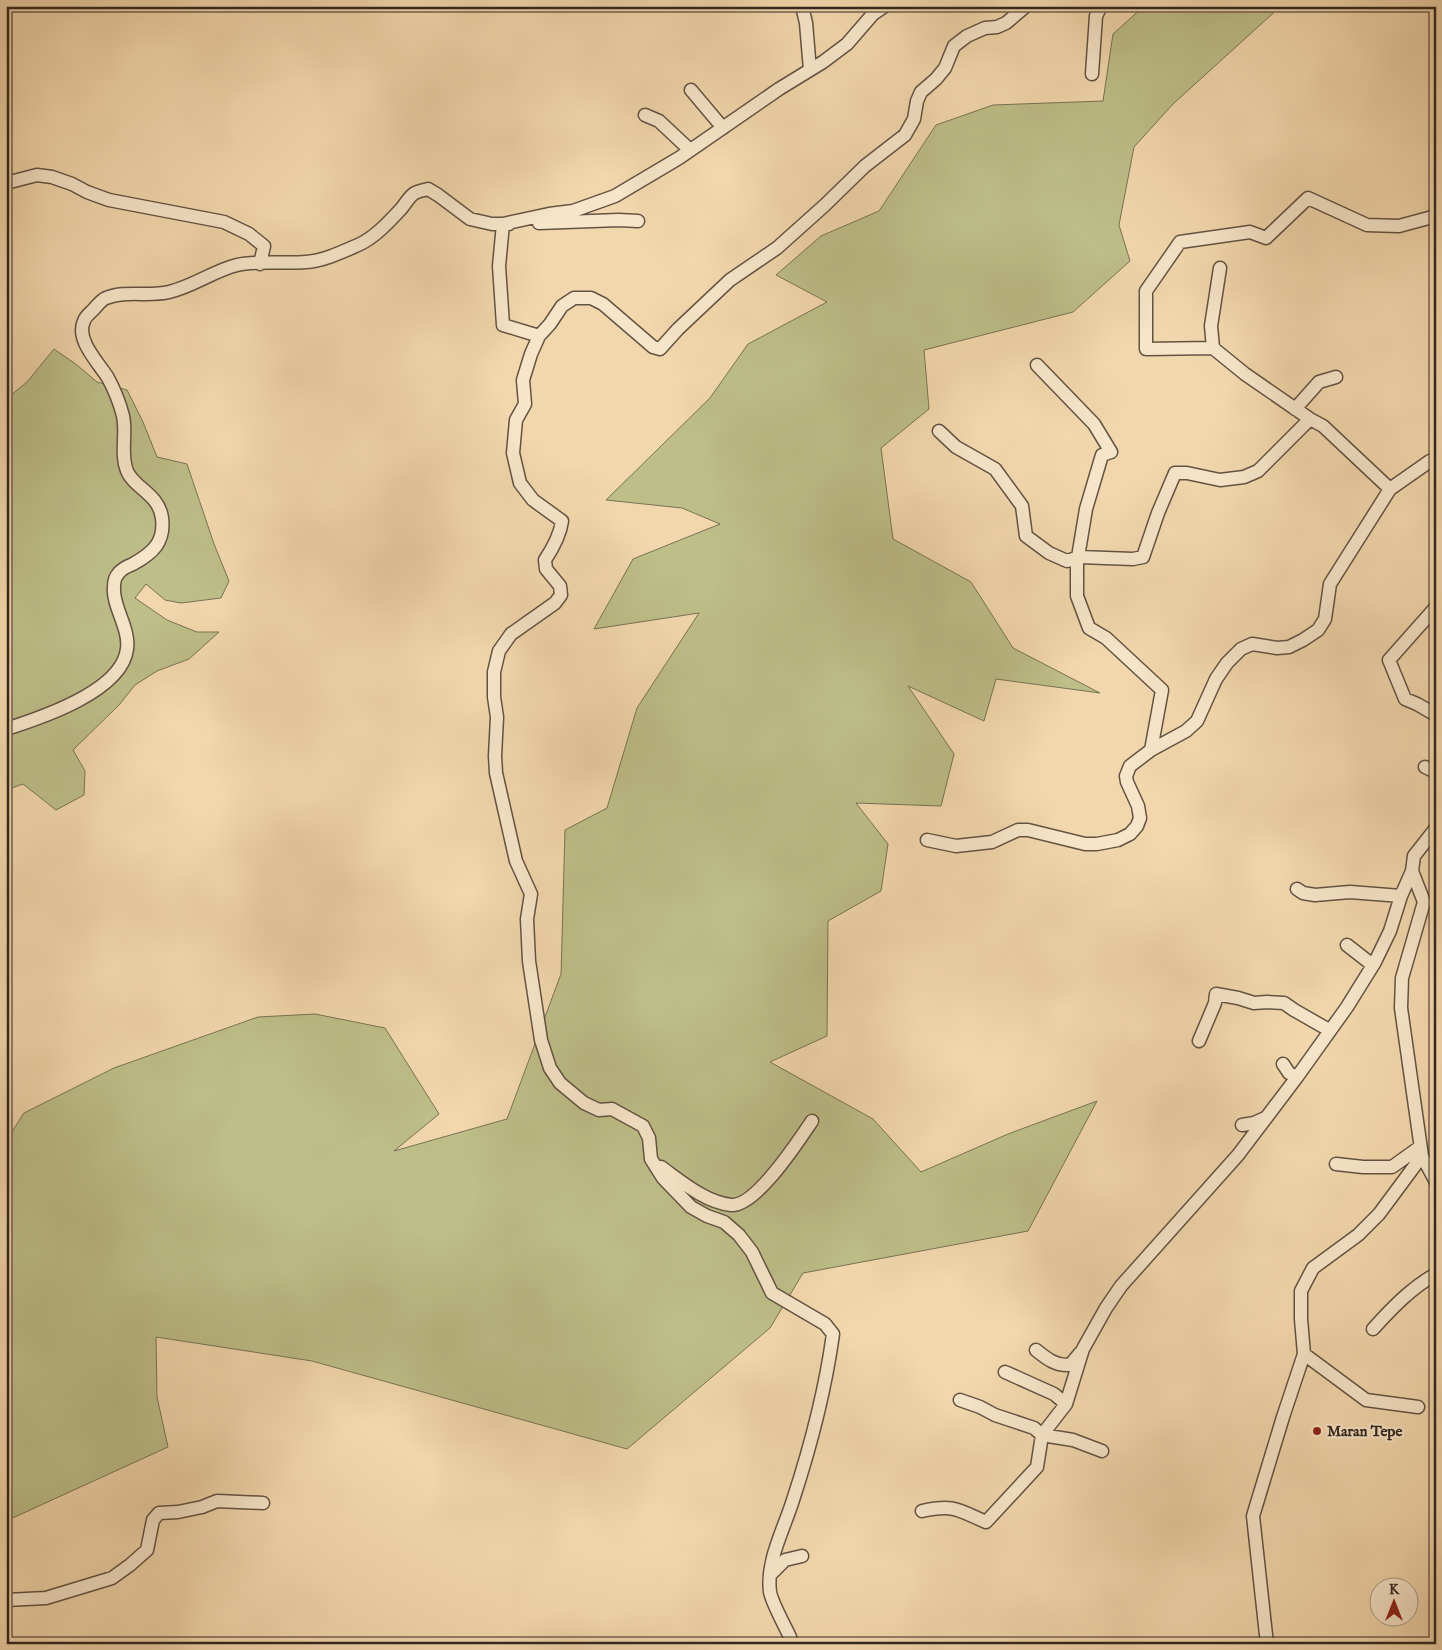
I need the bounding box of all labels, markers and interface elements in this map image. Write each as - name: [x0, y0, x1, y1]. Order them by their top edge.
- place label: Maran Tepe: [1327, 1422, 1402, 1441]
- marker: Maran Tepe: [1311, 1425, 1323, 1437]
- north arrow: [1370, 1578, 1420, 1628]
- text: K: [1389, 1581, 1400, 1599]

